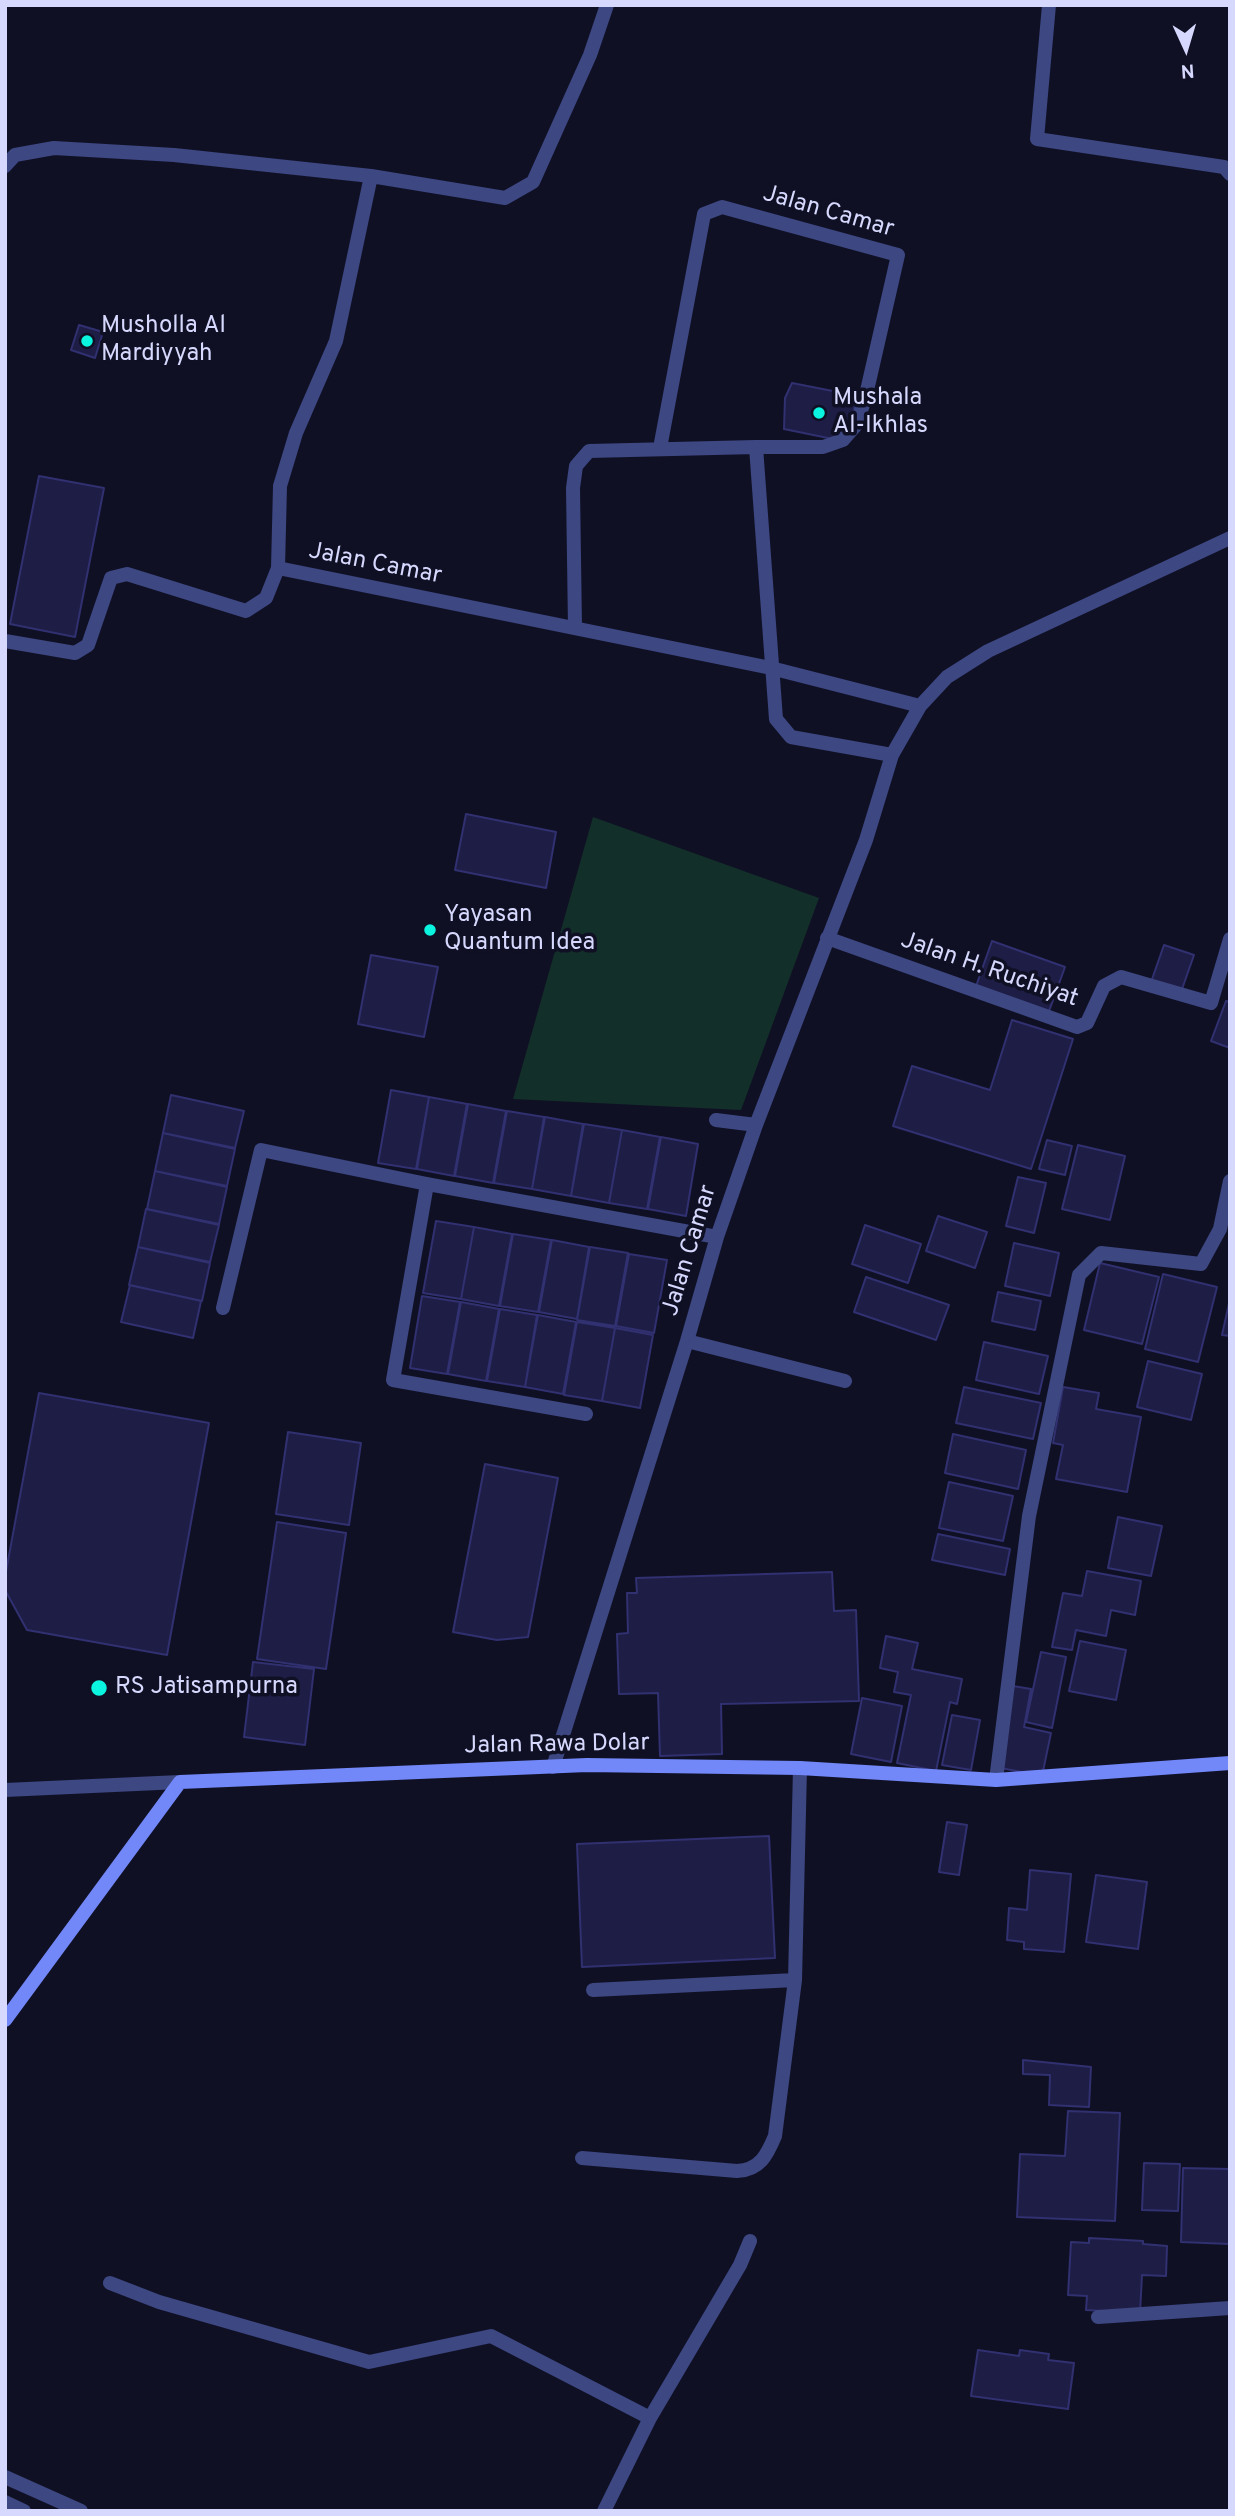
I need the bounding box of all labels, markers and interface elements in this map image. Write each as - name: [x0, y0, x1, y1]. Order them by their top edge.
- north arrow: [1151, 14, 1221, 84]
- text: N: [1180, 58, 1195, 82]
- street label: Jalan Camar: [759, 181, 897, 245]
- place label: Musholla Al Mardiyyah: [101, 313, 226, 369]
- marker: Musholla Al Mardiyyah: [79, 333, 95, 349]
- place label: Mushala Al-Ikhlas: [833, 385, 928, 441]
- marker: Mushala Al-Ikhlas: [811, 405, 827, 421]
- street label: Jalan Camar: [306, 538, 444, 592]
- place label: Yayasan Quantum Idea: [444, 902, 595, 958]
- marker: Yayasan Quantum Idea: [422, 922, 438, 938]
- street label: Jalan H. Ruchiyat: [896, 927, 1082, 1015]
- street label: Jalan Camar: [657, 1182, 725, 1320]
- place label: RS Jatisampurna: [115, 1674, 298, 1702]
- marker: RS Jatisampurna: [89, 1678, 109, 1698]
- street label: Jalan Rawa Dolar: [464, 1730, 650, 1762]

